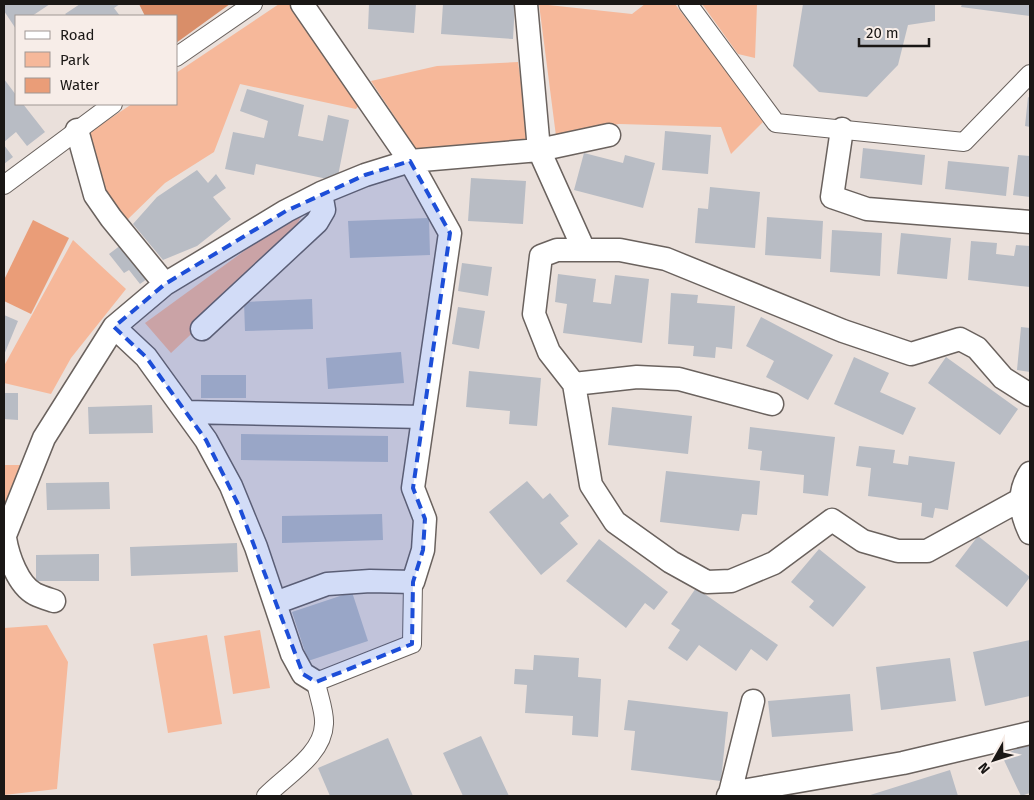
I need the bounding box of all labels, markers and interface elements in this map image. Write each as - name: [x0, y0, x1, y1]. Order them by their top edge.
- legend: [15, 15, 178, 105]
- scale bar: [859, 15, 929, 47]
- text: 20 m: [866, 24, 899, 42]
- text: Road: [60, 26, 95, 44]
- text: Park: [60, 51, 90, 69]
- text: Water: [60, 76, 99, 94]
- north arrow: [969, 735, 1019, 785]
- text: N: [975, 759, 994, 777]

